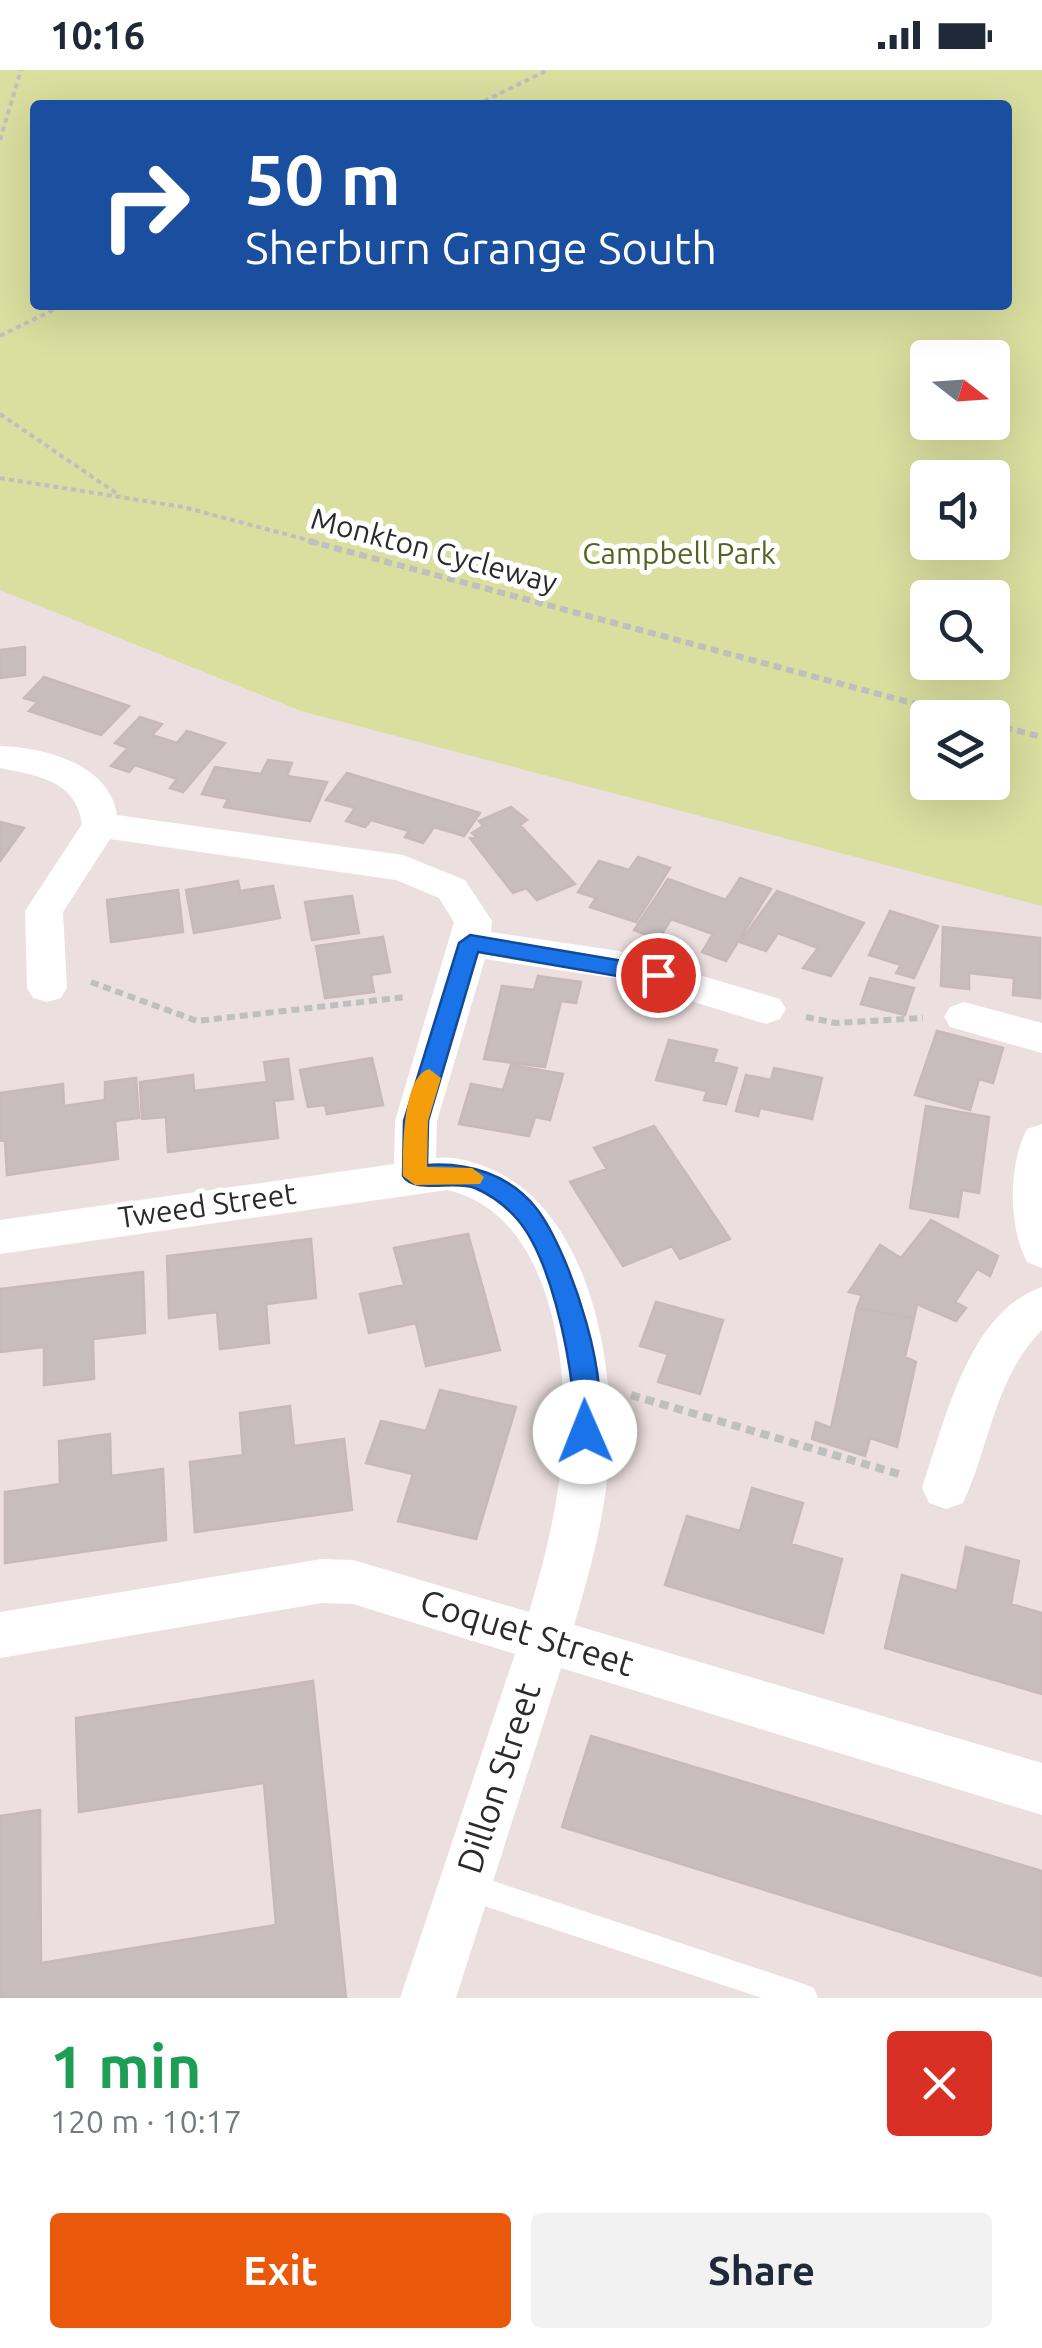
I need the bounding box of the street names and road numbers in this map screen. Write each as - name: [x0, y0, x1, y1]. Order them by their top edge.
- street label: Monkton Cycleway: [307, 501, 561, 599]
- street label: Tweed Street: [116, 1176, 298, 1234]
- street label: Coquet Street: [416, 1581, 639, 1684]
- street label: Dillon Street: [448, 1677, 548, 1878]

